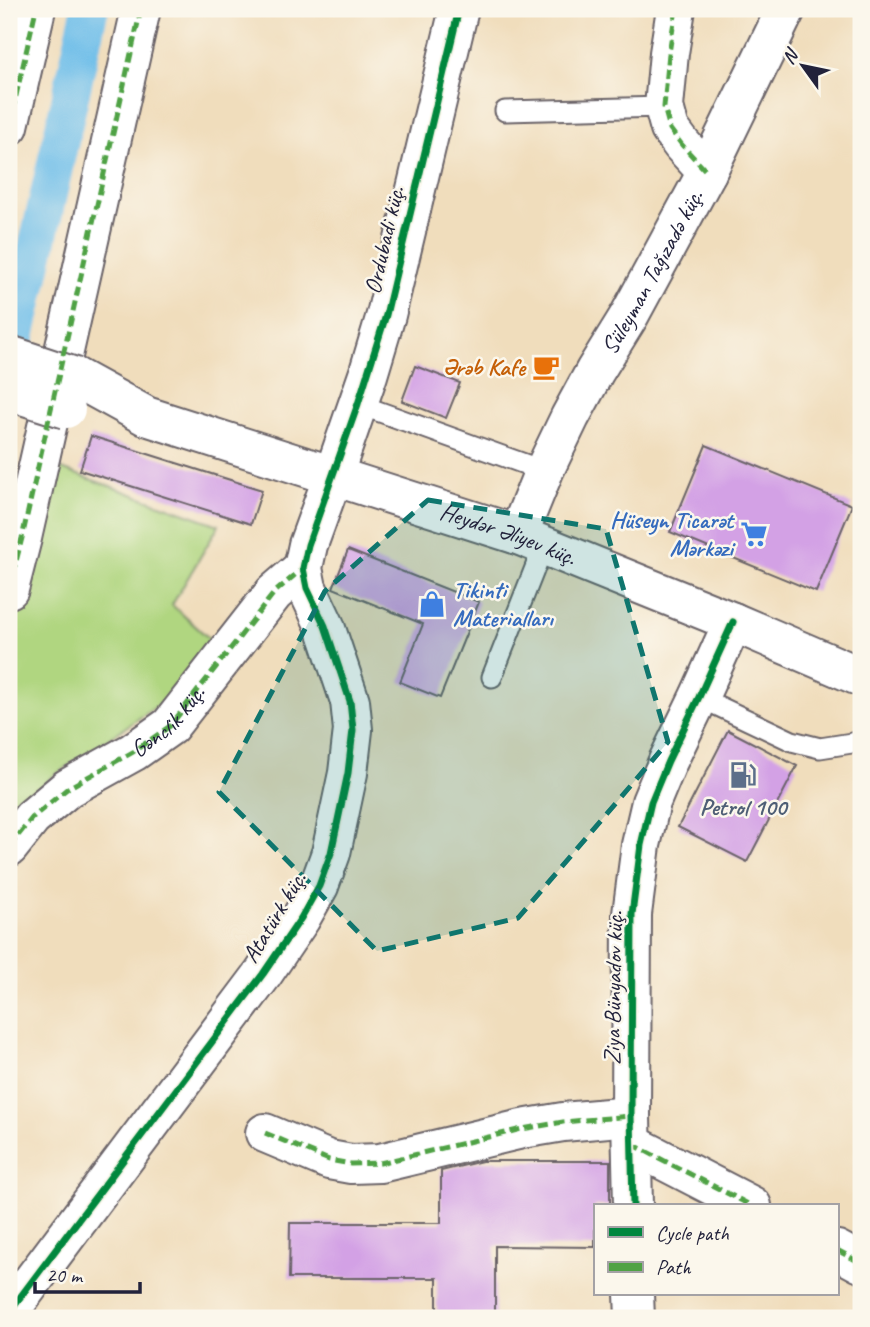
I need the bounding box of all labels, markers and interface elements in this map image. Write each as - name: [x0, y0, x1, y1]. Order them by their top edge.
- north arrow: [768, 32, 838, 102]
- text: N: [776, 43, 805, 69]
- street label: Ordubadi küç.: [357, 183, 411, 297]
- street label: Süleyman Tağızadə küç.: [594, 184, 710, 360]
- place label: Ərəb Kafe: [443, 352, 527, 382]
- cafe icon: Ərəb Kafe: [531, 352, 561, 382]
- street label: Heydər Əliyev küç.: [436, 496, 581, 572]
- place label: Hüseyn Ticarət Mərkəzi: [610, 505, 736, 563]
- supermarket icon: Hüseyn Ticarət Mərkəzi: [739, 519, 769, 549]
- place label: Tikinti Materialları: [453, 575, 554, 633]
- shop icon: Tikinti Materialları: [417, 589, 447, 619]
- street label: Gənclik küç.: [125, 679, 212, 764]
- fuel station icon: Petrol 100: [728, 760, 758, 790]
- place label: Petrol 100: [700, 792, 788, 822]
- street label: Atatürk küç.: [235, 866, 313, 968]
- street label: Ziya Bünyadov küç.: [597, 911, 629, 1065]
- legend: [594, 1204, 838, 1296]
- text: Cycle path: [656, 1220, 729, 1246]
- scale bar: [35, 1250, 140, 1294]
- text: Path: [656, 1254, 692, 1280]
- text: 20 m: [46, 1262, 84, 1288]

